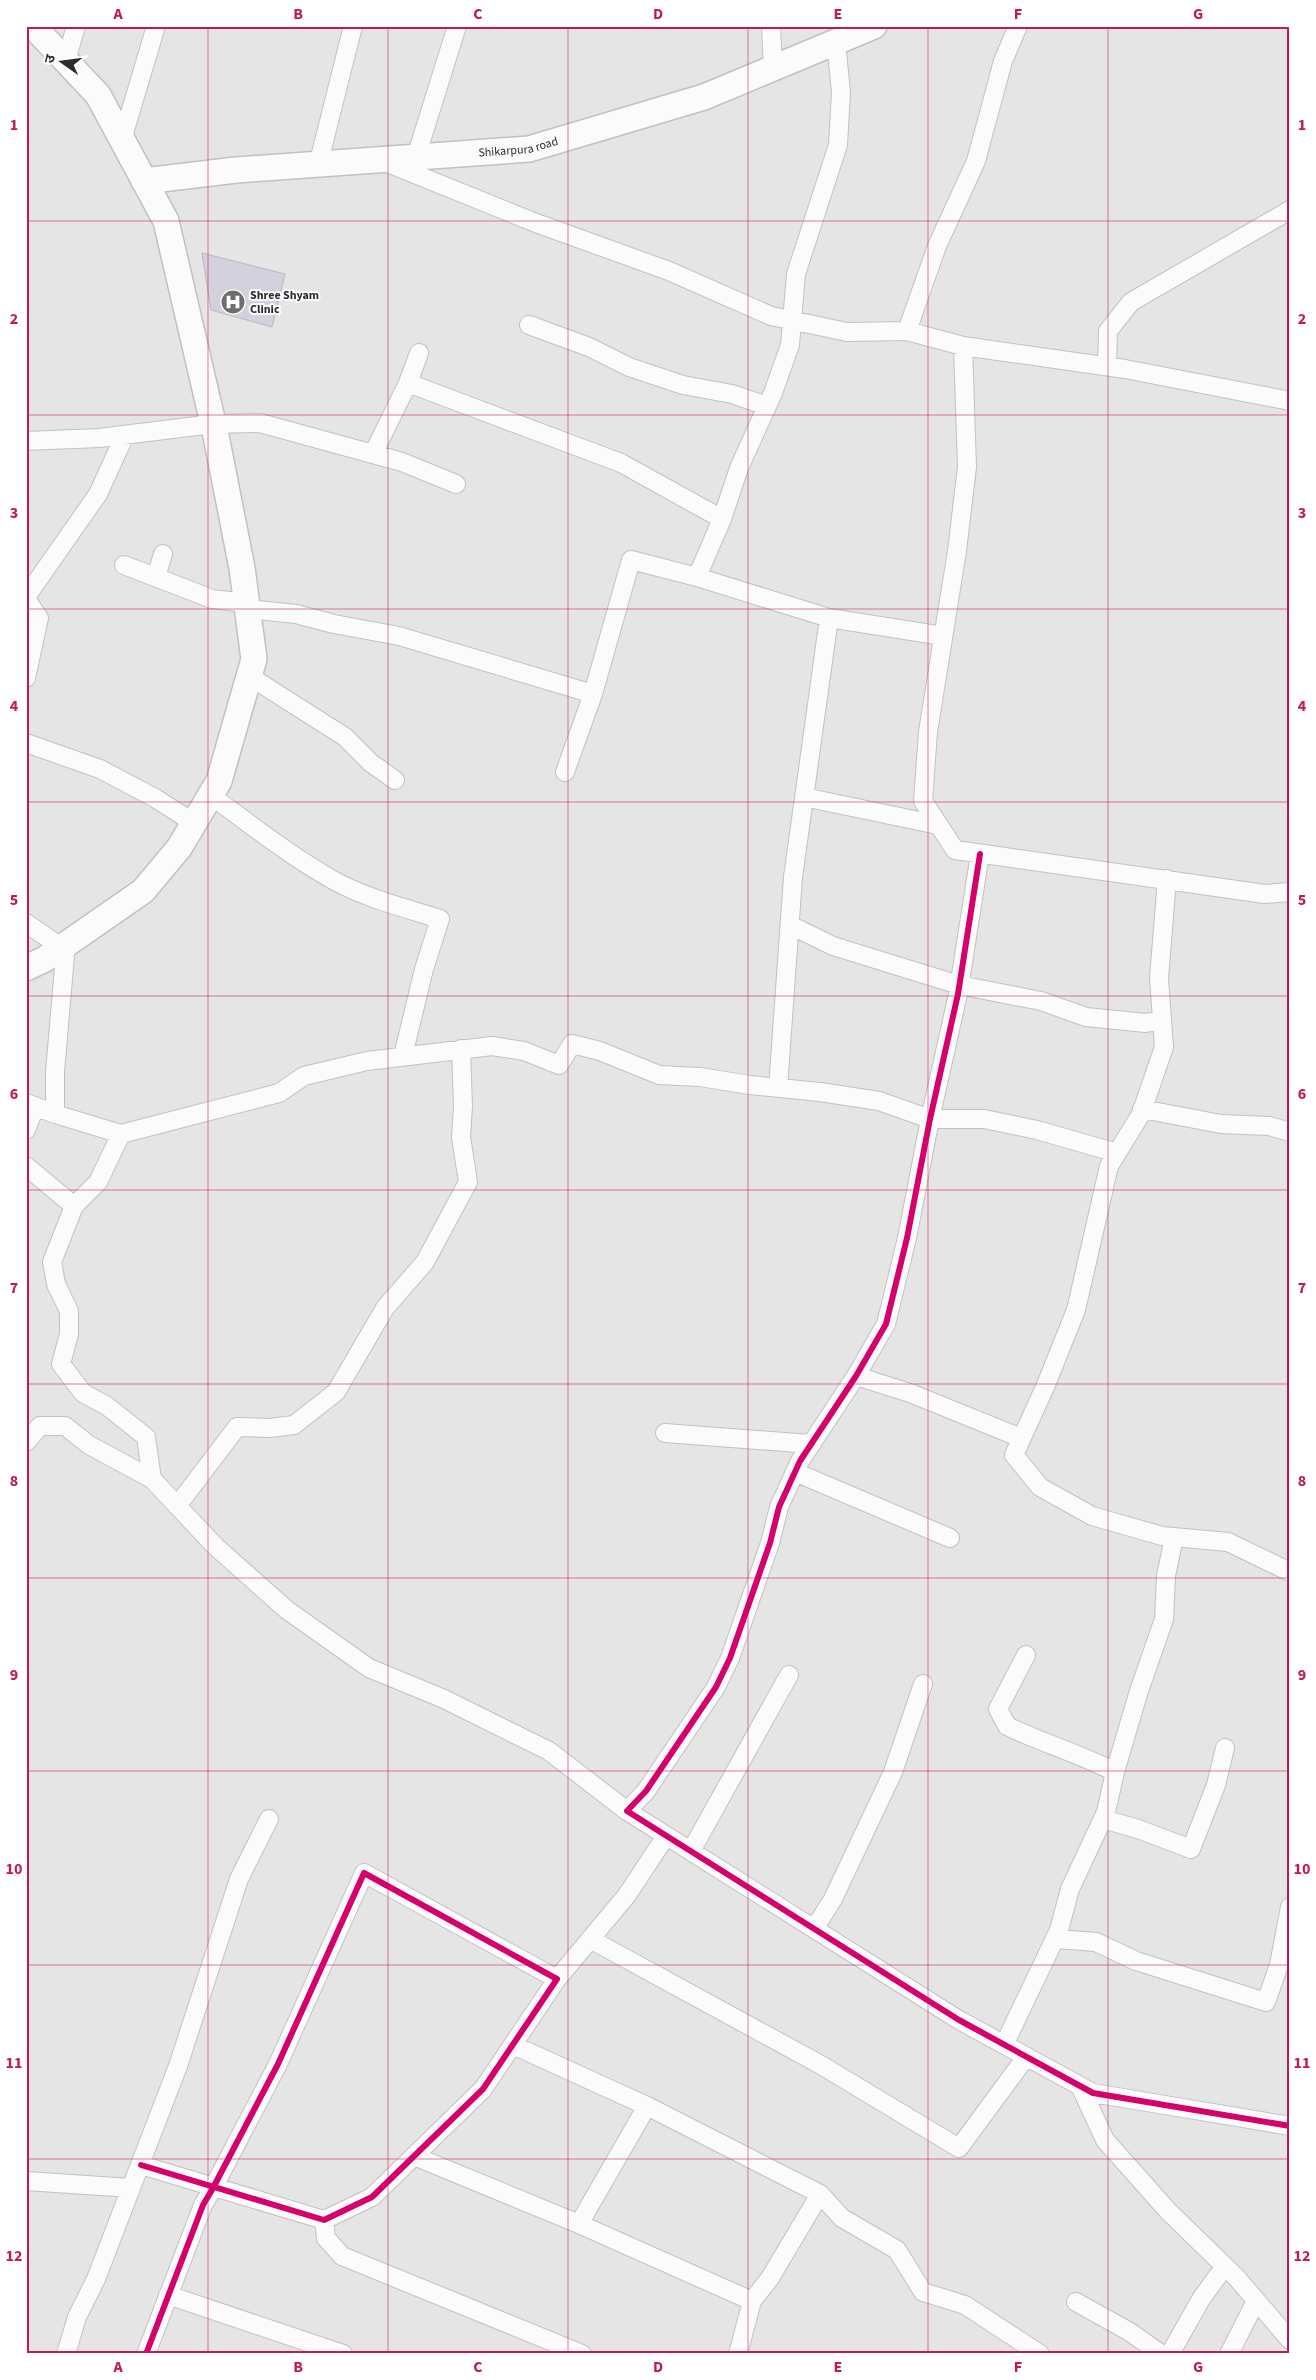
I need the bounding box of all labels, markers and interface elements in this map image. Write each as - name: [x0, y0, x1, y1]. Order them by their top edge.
- text: A: [112, 3, 123, 25]
- text: B: [293, 3, 303, 25]
- text: C: [473, 3, 483, 25]
- text: D: [653, 3, 663, 25]
- text: E: [834, 3, 842, 25]
- text: F: [1014, 3, 1022, 25]
- text: G: [1193, 3, 1203, 25]
- north arrow: [38, 38, 88, 88]
- text: उ: [40, 52, 61, 65]
- text: 1: [10, 114, 18, 136]
- text: 1: [1298, 114, 1306, 136]
- street label: Shikarpura road: [478, 133, 560, 162]
- place label: Shree Shyam Clinic: [250, 287, 319, 318]
- hospital icon: Shree Shyam Clinic: [220, 289, 246, 315]
- text: 2: [10, 308, 18, 330]
- text: 2: [1298, 308, 1306, 330]
- text: 3: [10, 502, 18, 524]
- text: 3: [1298, 502, 1306, 524]
- text: 4: [10, 695, 19, 717]
- text: 4: [1298, 695, 1307, 717]
- text: 5: [10, 889, 18, 911]
- text: 5: [1298, 889, 1306, 911]
- text: 6: [10, 1083, 18, 1105]
- text: 6: [1298, 1083, 1306, 1105]
- text: 7: [10, 1277, 18, 1299]
- text: 7: [1298, 1277, 1306, 1299]
- text: 8: [10, 1470, 18, 1492]
- text: 8: [1298, 1470, 1306, 1492]
- text: 9: [10, 1664, 18, 1686]
- text: 9: [1298, 1664, 1306, 1686]
- text: 10: [6, 1858, 22, 1880]
- text: 10: [1294, 1858, 1310, 1880]
- text: 11: [6, 2052, 22, 2074]
- text: 11: [1294, 2052, 1310, 2074]
- text: 12: [6, 2245, 22, 2267]
- text: 12: [1294, 2245, 1310, 2267]
- text: A: [112, 2356, 123, 2378]
- text: B: [293, 2356, 303, 2378]
- text: C: [473, 2356, 483, 2378]
- text: D: [653, 2356, 663, 2378]
- text: E: [834, 2356, 842, 2378]
- text: F: [1014, 2356, 1022, 2378]
- text: G: [1193, 2356, 1203, 2378]

